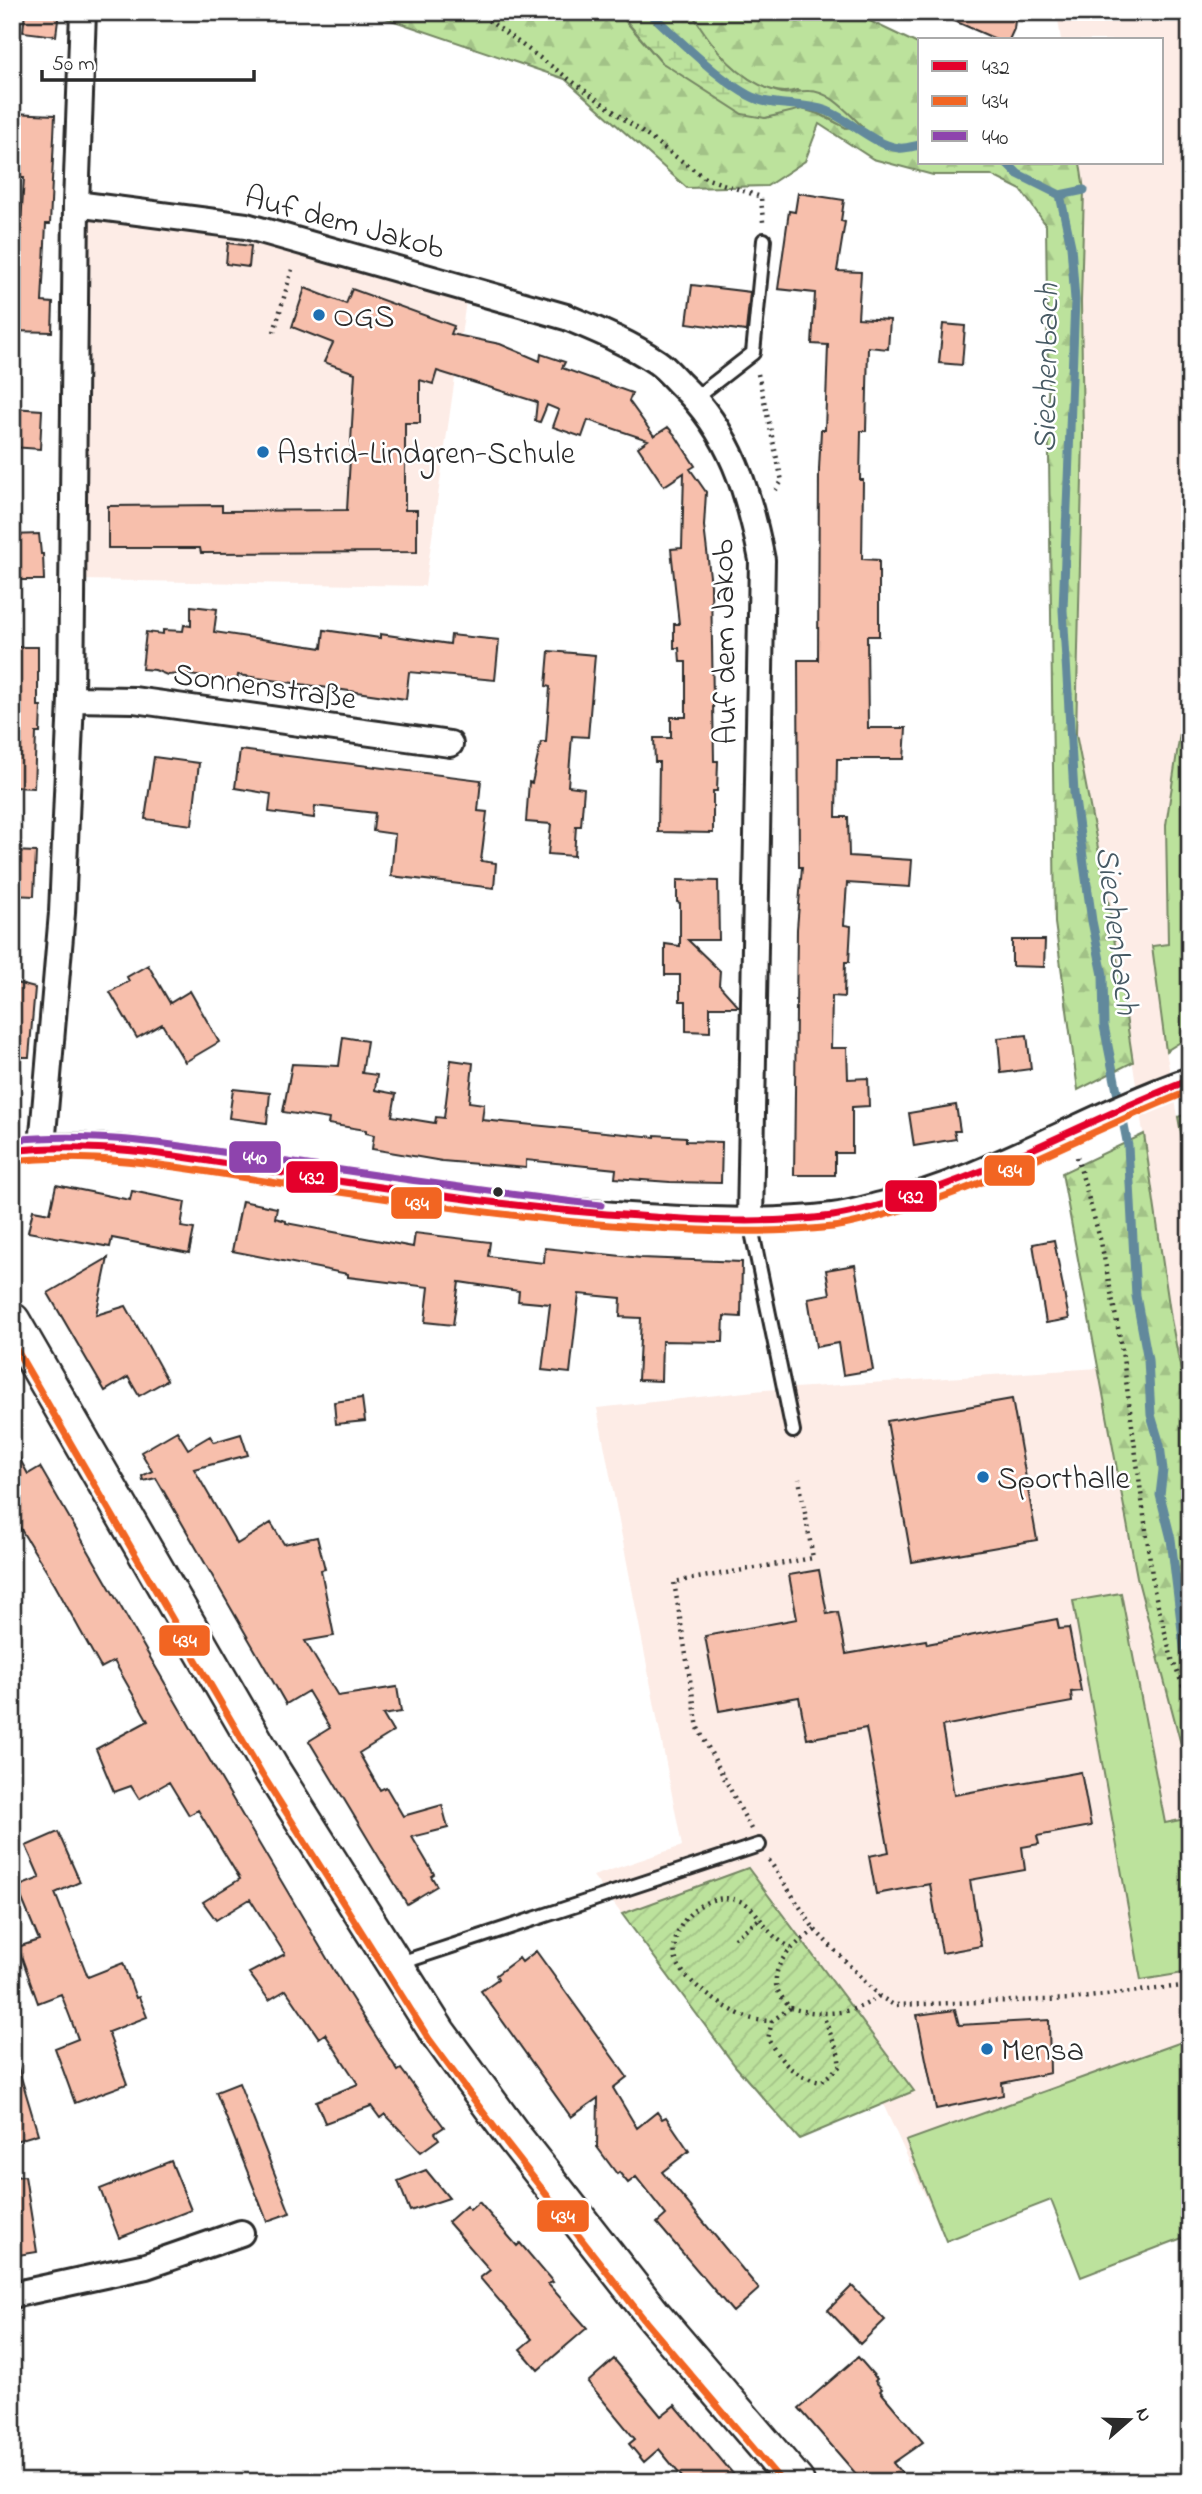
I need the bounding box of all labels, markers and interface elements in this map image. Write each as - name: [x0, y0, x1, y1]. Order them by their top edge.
- scale bar: [42, 38, 254, 82]
- legend: [918, 38, 1164, 164]
- text: 50 m: [52, 50, 95, 80]
- text: 432: [982, 54, 1010, 84]
- text: 434: [982, 88, 1008, 118]
- text: 440: [982, 124, 1008, 154]
- street label: Auf dem Jakob: [239, 175, 449, 274]
- water label: Siechenbach: [1023, 282, 1073, 453]
- place label: OGS: [333, 295, 395, 342]
- marker: OGS: [311, 307, 327, 323]
- place label: Astrid-Lindgren-Schule: [277, 432, 576, 479]
- marker: Astrid-Lindgren-Schule: [255, 444, 271, 460]
- street label: Auf dem Jakob: [701, 539, 752, 745]
- street label: Sonnenstraße: [170, 652, 360, 725]
- water label: Siechenbach: [1081, 844, 1149, 1019]
- line badge: 440: [228, 1140, 282, 1174]
- text: 440: [243, 1146, 268, 1173]
- line badge: 434: [983, 1154, 1036, 1187]
- text: 434: [998, 1159, 1022, 1186]
- line badge: 432: [285, 1160, 339, 1194]
- text: 432: [299, 1166, 325, 1193]
- line badge: 432: [884, 1179, 938, 1213]
- unlabelled marker: [491, 1185, 505, 1199]
- text: 432: [898, 1185, 924, 1212]
- line badge: 434: [390, 1186, 443, 1220]
- text: 434: [405, 1192, 429, 1219]
- place label: Sporthalle: [997, 1457, 1130, 1504]
- marker: Sporthalle: [975, 1469, 991, 1485]
- line badge: 434: [158, 1624, 211, 1657]
- text: 434: [173, 1629, 197, 1656]
- place label: Mensa: [1001, 2029, 1084, 2076]
- marker: Mensa: [979, 2041, 995, 2057]
- line badge: 434: [536, 2199, 590, 2233]
- text: 434: [551, 2205, 575, 2232]
- north arrow: [1094, 2386, 1164, 2456]
- text: N: [1128, 2404, 1158, 2426]

